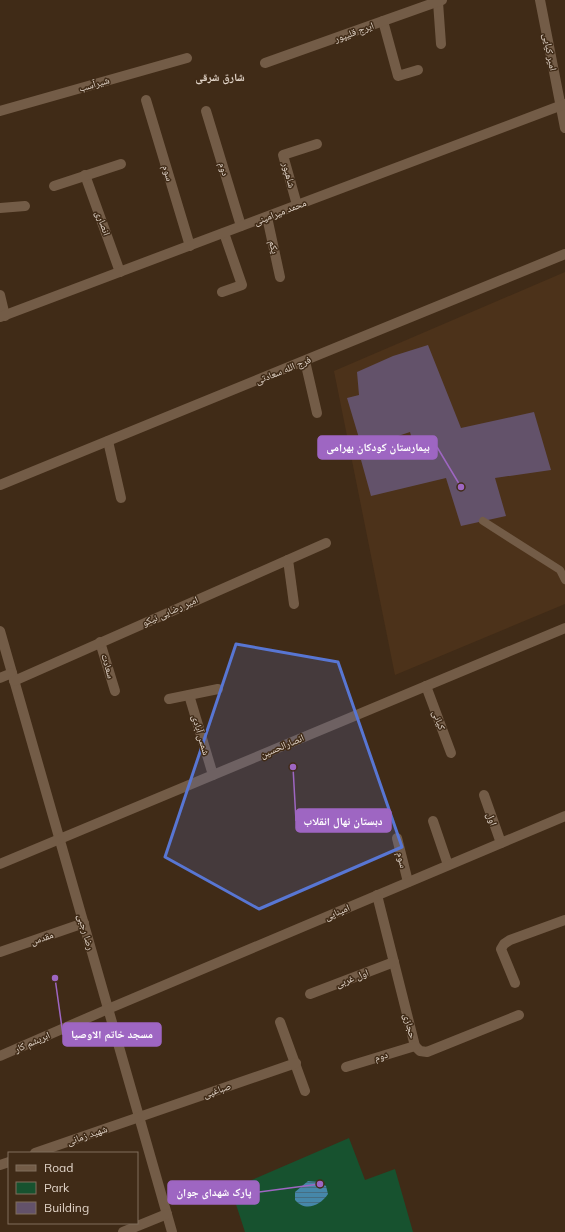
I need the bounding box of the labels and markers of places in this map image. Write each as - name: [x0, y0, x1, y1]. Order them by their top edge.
- callout: بیمارستان کودکان بهرامی: [318, 436, 437, 459]
- callout: دبستان نهال انقلاب: [296, 809, 391, 832]
- callout: مسجد خاتم الاوصیا: [63, 1023, 161, 1046]
- callout: پارک شهدای جوان: [168, 1181, 259, 1204]

